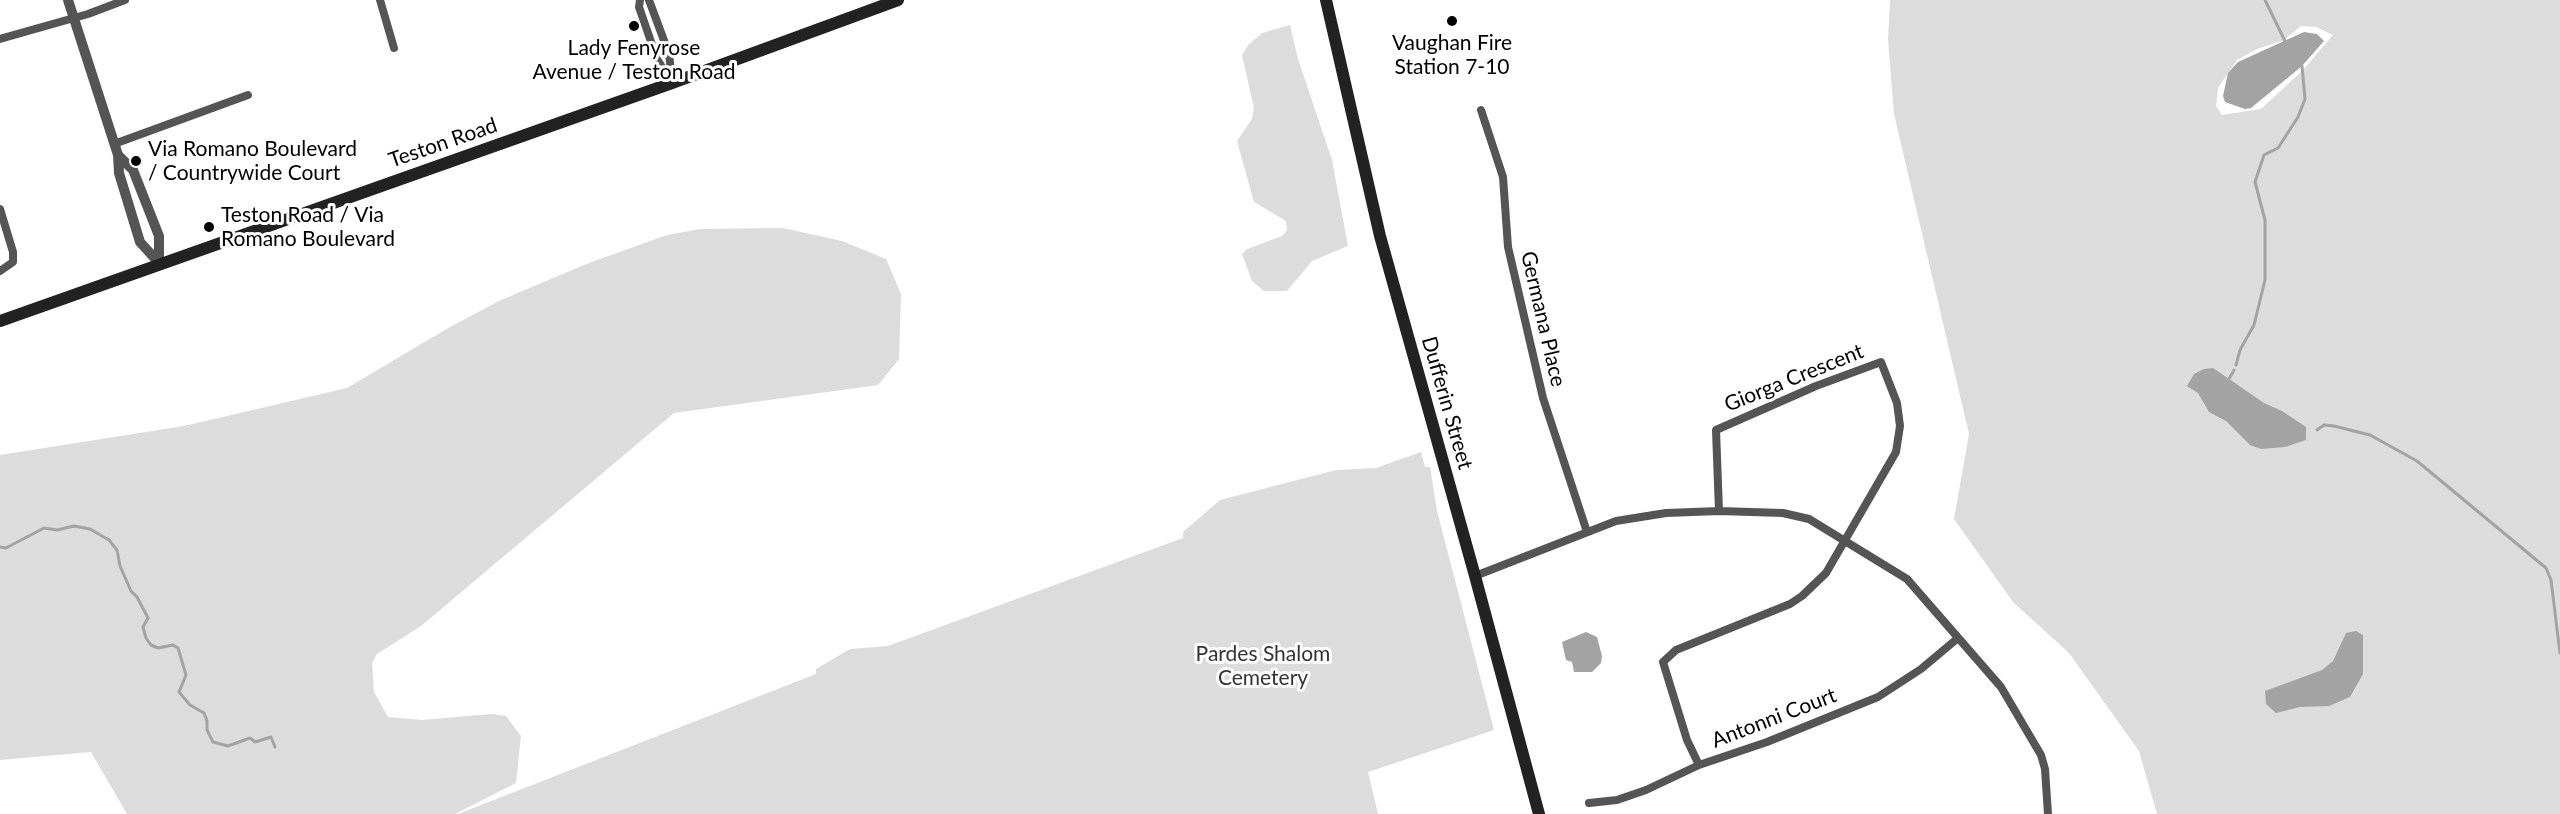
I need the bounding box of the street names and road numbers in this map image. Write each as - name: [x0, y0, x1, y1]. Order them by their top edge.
- street label: Teston Road: [385, 113, 501, 173]
- street label: Germana Place: [1515, 249, 1571, 389]
- street label: Dufferin Street: [1416, 334, 1478, 472]
- street label: Giorga Crescent: [1721, 339, 1867, 417]
- street label: Antonni Court: [1708, 683, 1840, 753]

